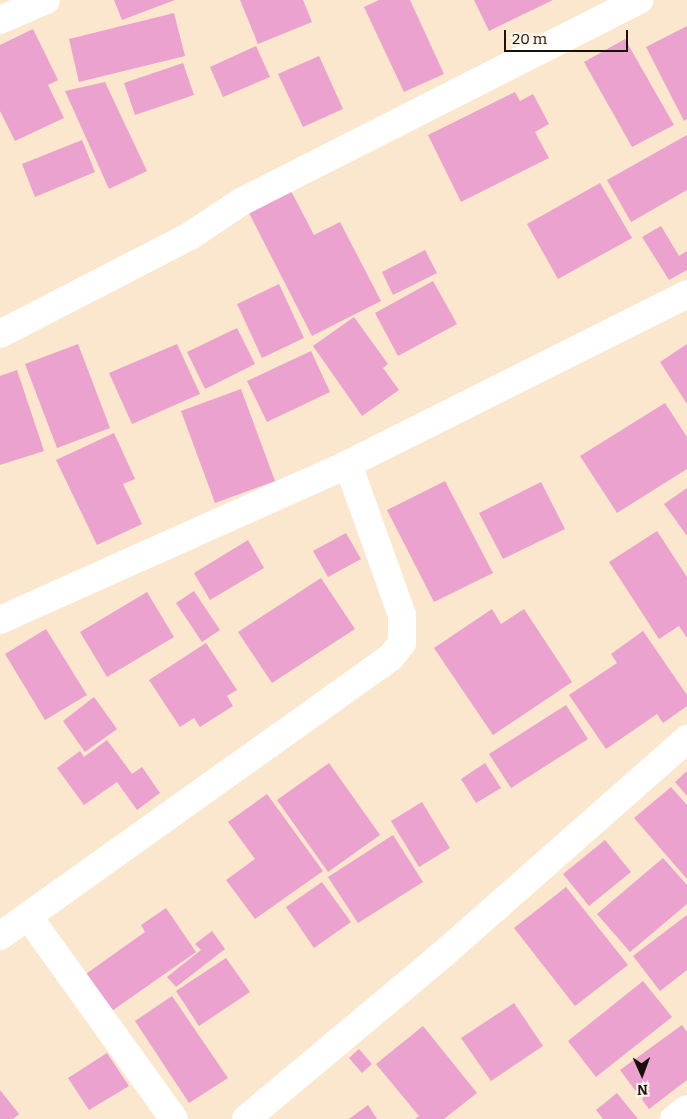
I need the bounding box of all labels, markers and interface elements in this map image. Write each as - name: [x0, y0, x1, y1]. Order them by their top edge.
- scale bar: [507, 20, 631, 52]
- text: 20 m: [512, 30, 547, 48]
- north arrow: [617, 1049, 667, 1099]
- text: N: [637, 1081, 648, 1098]

